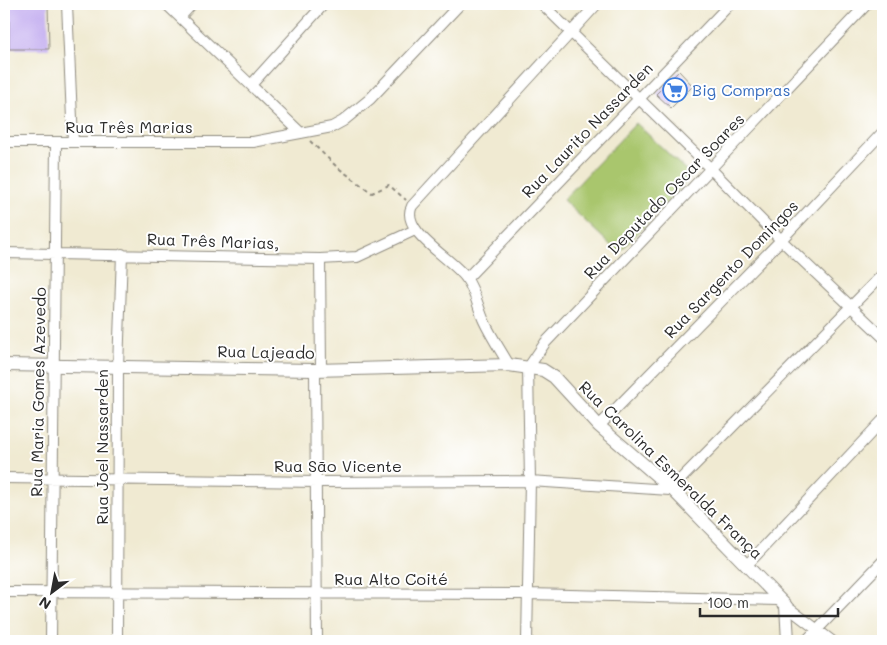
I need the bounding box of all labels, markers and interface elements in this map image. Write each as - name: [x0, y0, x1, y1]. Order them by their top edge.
- street label: Rua Laurito Nassarden: [517, 58, 657, 202]
- supermarket icon: Big Compras: [662, 77, 688, 103]
- place label: Big Compras: [692, 79, 791, 100]
- street label: Rua Deputado Oscar Soares: [579, 108, 748, 283]
- street label: Rua Três Marias: [65, 116, 193, 137]
- street label: Rua Sargento Domingos: [659, 195, 802, 342]
- street label: Rua Três Marias,: [147, 228, 280, 253]
- street label: Rua Maria Gomes Azevedo: [25, 287, 50, 497]
- street label: Rua Lajeado: [217, 340, 315, 363]
- street label: Rua Joel Nassarden: [91, 369, 112, 525]
- street label: Rua Carolina Esmeralda França: [575, 376, 768, 563]
- street label: Rua São Vicente: [274, 455, 402, 476]
- north arrow: [28, 568, 78, 618]
- street label: Rua Alto Coité: [334, 568, 448, 589]
- scale bar: [700, 585, 837, 617]
- text: 100 m: [707, 592, 749, 612]
- text: N: [35, 593, 54, 614]

